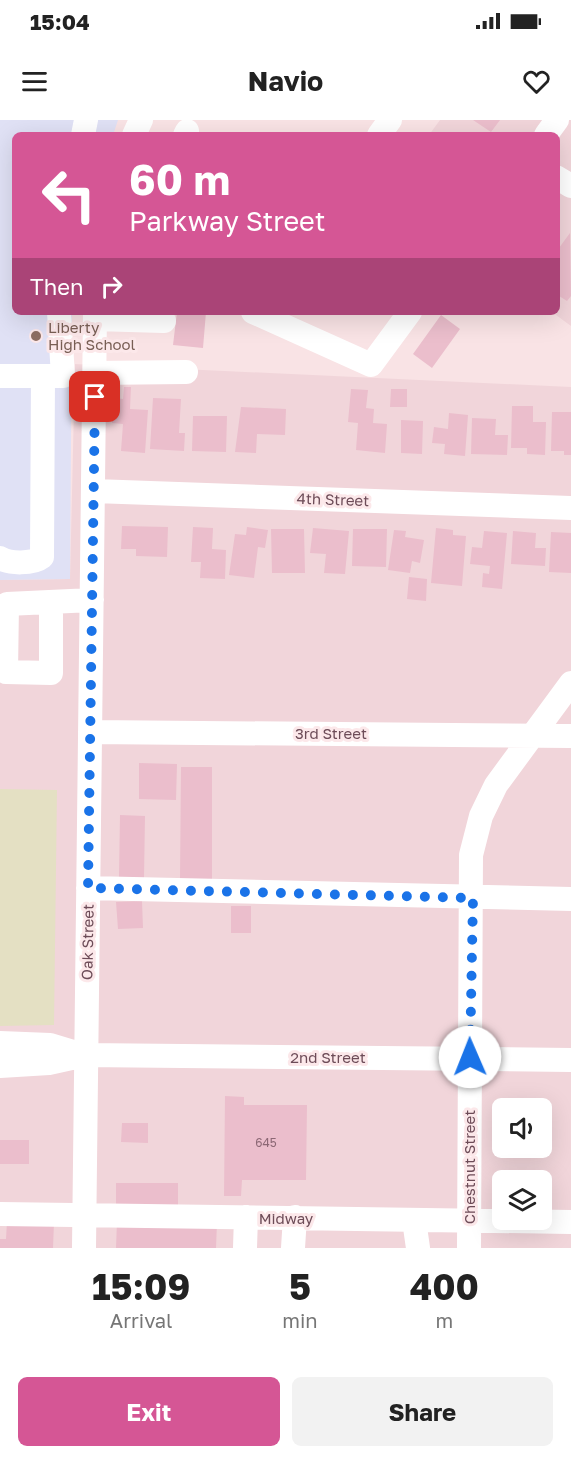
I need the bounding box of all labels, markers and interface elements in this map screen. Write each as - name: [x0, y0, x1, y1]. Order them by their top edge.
- text: 15:04: [30, 8, 90, 35]
- icon: menu: [18, 65, 51, 98]
- text: Navio: [248, 65, 323, 97]
- icon: heart: [520, 65, 553, 98]
- text: 60 m: [129, 154, 230, 204]
- icon: left: [30, 156, 108, 234]
- text: Parkway Street: [129, 205, 326, 237]
- icon: right: [95, 270, 128, 303]
- text: Then: [30, 273, 83, 300]
- place label: Liberty High School: [48, 318, 136, 353]
- marker: Liberty High School: [29, 329, 43, 343]
- pin: [69, 371, 120, 422]
- icon: arrive: [78, 380, 111, 413]
- street label: 4th Street: [296, 489, 370, 509]
- street label: 3rd Street: [295, 724, 367, 742]
- street label: Oak Street: [77, 904, 97, 980]
- position arrow: [438, 1025, 502, 1089]
- street label: 2nd Street: [290, 1048, 366, 1066]
- map controls: [492, 1098, 552, 1230]
- button: sound: [492, 1098, 552, 1158]
- street label: Chestnut Street: [460, 1110, 478, 1224]
- house number: 645: [255, 1135, 277, 1150]
- button: layers: [492, 1170, 552, 1230]
- street label: Midway: [259, 1209, 314, 1227]
- text: 15:09: [92, 1265, 190, 1308]
- text: 5: [289, 1265, 311, 1308]
- text: 400: [410, 1265, 479, 1308]
- text: Arrival: [110, 1308, 172, 1332]
- text: min: [282, 1308, 318, 1332]
- text: m: [435, 1308, 453, 1332]
- button: Exit: [18, 1377, 280, 1446]
- button: Share: [292, 1377, 553, 1446]

